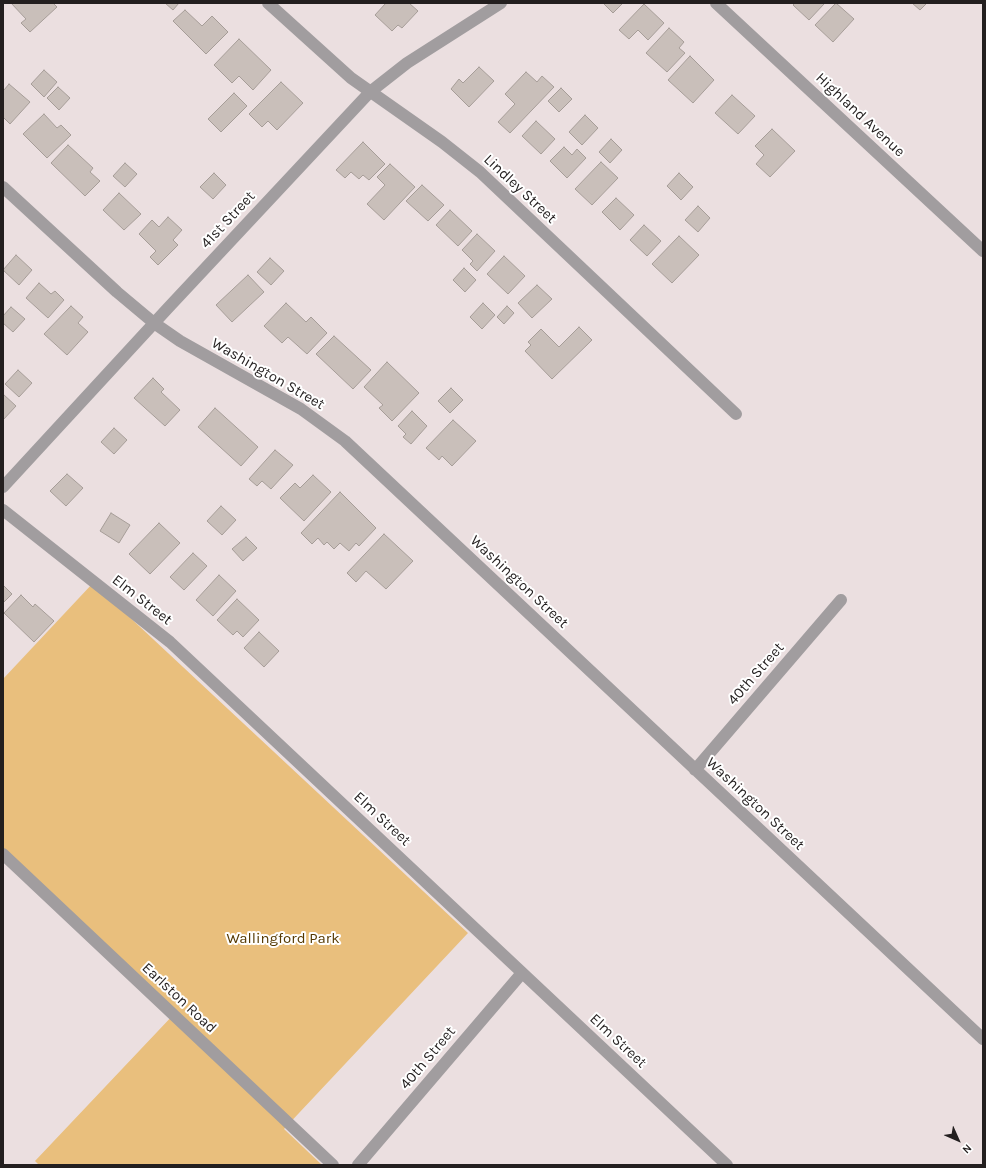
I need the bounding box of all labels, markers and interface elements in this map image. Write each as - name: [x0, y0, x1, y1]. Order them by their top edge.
- street label: Highland Avenue: [812, 69, 908, 161]
- street label: Lindley Street: [480, 151, 560, 227]
- street label: 41st Street: [197, 188, 259, 252]
- street label: Washington Street: [208, 334, 328, 414]
- street label: Washington Street: [466, 532, 572, 632]
- street label: Elm Street: [108, 571, 176, 629]
- street label: 40th Street: [724, 639, 788, 709]
- street label: Washington Street: [702, 754, 808, 854]
- street label: Elm Street: [350, 788, 414, 850]
- park label: Wallingford Park: [226, 930, 340, 948]
- street label: Earlston Road: [138, 959, 220, 1037]
- street label: Elm Street: [586, 1010, 650, 1072]
- street label: 40th Street: [396, 1023, 460, 1093]
- north arrow: [938, 1120, 978, 1160]
- text: N: [959, 1141, 974, 1156]

